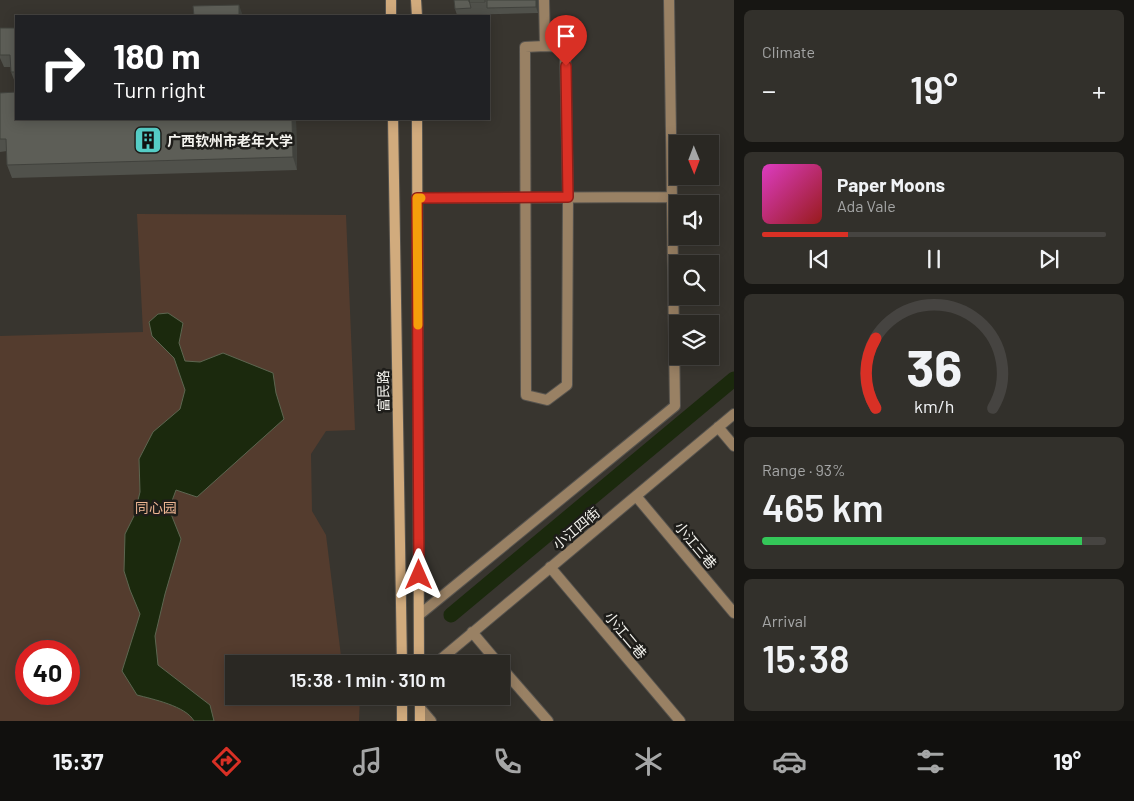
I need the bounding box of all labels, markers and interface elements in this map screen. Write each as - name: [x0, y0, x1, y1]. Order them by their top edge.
- pin: [545, 15, 587, 66]
- icon: arrive: [552, 22, 580, 50]
- text: 180 m: [113, 34, 201, 76]
- icon: right: [30, 35, 95, 100]
- text: Climate: [762, 42, 815, 61]
- text: 19°: [910, 66, 958, 112]
- text: −: [762, 73, 776, 107]
- text: +: [1092, 73, 1106, 107]
- text: Turn right: [113, 76, 206, 102]
- building icon: 广西钦州市老年大学: [133, 125, 163, 155]
- place label: 广西钦州市老年大学: [167, 132, 293, 149]
- north arrow: [669, 135, 719, 185]
- map controls: [669, 135, 719, 365]
- text: Paper Moons: [837, 173, 945, 196]
- button: sound: [669, 195, 719, 245]
- text: Ada Vale: [837, 196, 896, 215]
- icon: previous: [805, 245, 833, 273]
- icon: pause: [920, 245, 948, 273]
- icon: next: [1035, 245, 1063, 273]
- button: search: [669, 255, 719, 305]
- button: layers: [669, 315, 719, 365]
- text: 36: [906, 335, 962, 397]
- street label: 富民路: [374, 370, 392, 412]
- text: km/h: [914, 395, 954, 417]
- text: Range · 93%: [762, 460, 846, 479]
- text: 465 km: [762, 484, 883, 530]
- park label: 同心园: [135, 499, 177, 516]
- street label: 小江四街: [549, 503, 603, 553]
- street label: 小江三巷: [671, 518, 721, 572]
- position arrow: [392, 548, 444, 600]
- street label: 小江二巷: [601, 608, 651, 662]
- text: Arrival: [762, 611, 807, 630]
- text: 15:38: [762, 635, 849, 681]
- speed limit sign: 40: [15, 640, 80, 705]
- text: 15:38 · 1 min · 310 m: [289, 668, 446, 691]
- icon: directions: [209, 744, 244, 779]
- icon: music: [350, 744, 385, 779]
- icon: phone: [490, 744, 525, 779]
- icon: climate: [631, 744, 666, 779]
- icon: car: [772, 744, 807, 779]
- icon: filters: [913, 744, 948, 779]
- text: 15:37: [53, 748, 103, 774]
- text: 19°: [1053, 748, 1081, 774]

